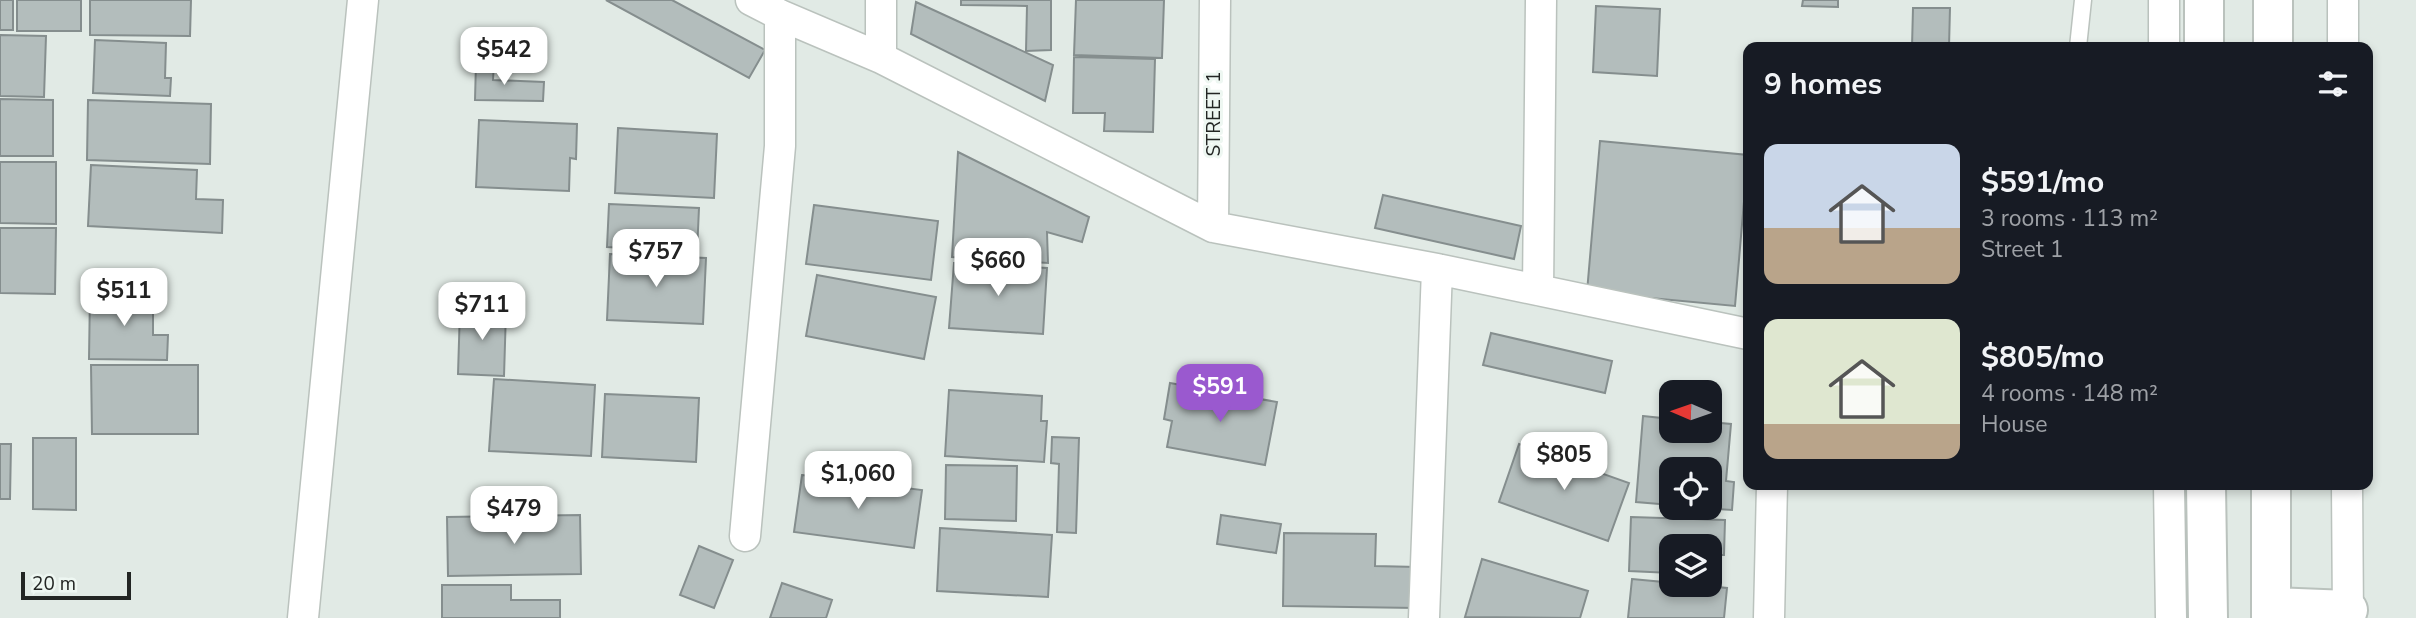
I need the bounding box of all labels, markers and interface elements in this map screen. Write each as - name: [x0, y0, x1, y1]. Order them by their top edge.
- pin: $542: [463, 28, 545, 87]
- text: $542: [476, 34, 532, 65]
- text: 9 homes: [1764, 64, 1882, 105]
- icon: filters: [2314, 65, 2352, 103]
- street label: STREET 1: [1201, 71, 1227, 157]
- text: $591/mo: [1981, 162, 2104, 203]
- icon: home: [1820, 172, 1904, 256]
- text: 3 rooms · 113 m²: [1981, 203, 2158, 234]
- pin: $757: [615, 230, 697, 289]
- text: Street 1: [1981, 234, 2063, 265]
- text: $757: [628, 236, 684, 267]
- pin: $660: [957, 238, 1039, 298]
- text: $660: [970, 245, 1026, 276]
- pin: $511: [83, 268, 165, 328]
- text: $511: [96, 275, 152, 306]
- pin: $711: [441, 282, 523, 342]
- text: $711: [454, 289, 510, 320]
- text: $805/mo: [1981, 337, 2104, 378]
- icon: home: [1820, 347, 1904, 431]
- pin: $591: [1179, 364, 1261, 424]
- text: $591: [1192, 371, 1248, 402]
- text: 4 rooms · 148 m²: [1981, 378, 2158, 409]
- north arrow: [1659, 380, 1722, 443]
- map controls: [1659, 380, 1722, 597]
- text: House: [1981, 409, 2048, 440]
- pin: $805: [1523, 433, 1605, 492]
- text: $805: [1536, 439, 1592, 470]
- pin: $1,060: [801, 452, 915, 511]
- button: locate: [1659, 457, 1722, 520]
- text: $1,060: [821, 458, 895, 489]
- pin: $479: [473, 486, 555, 546]
- text: $479: [486, 493, 542, 524]
- button: layers: [1659, 534, 1722, 597]
- scale bar: [21, 569, 131, 601]
- text: 20 m: [32, 571, 76, 597]

